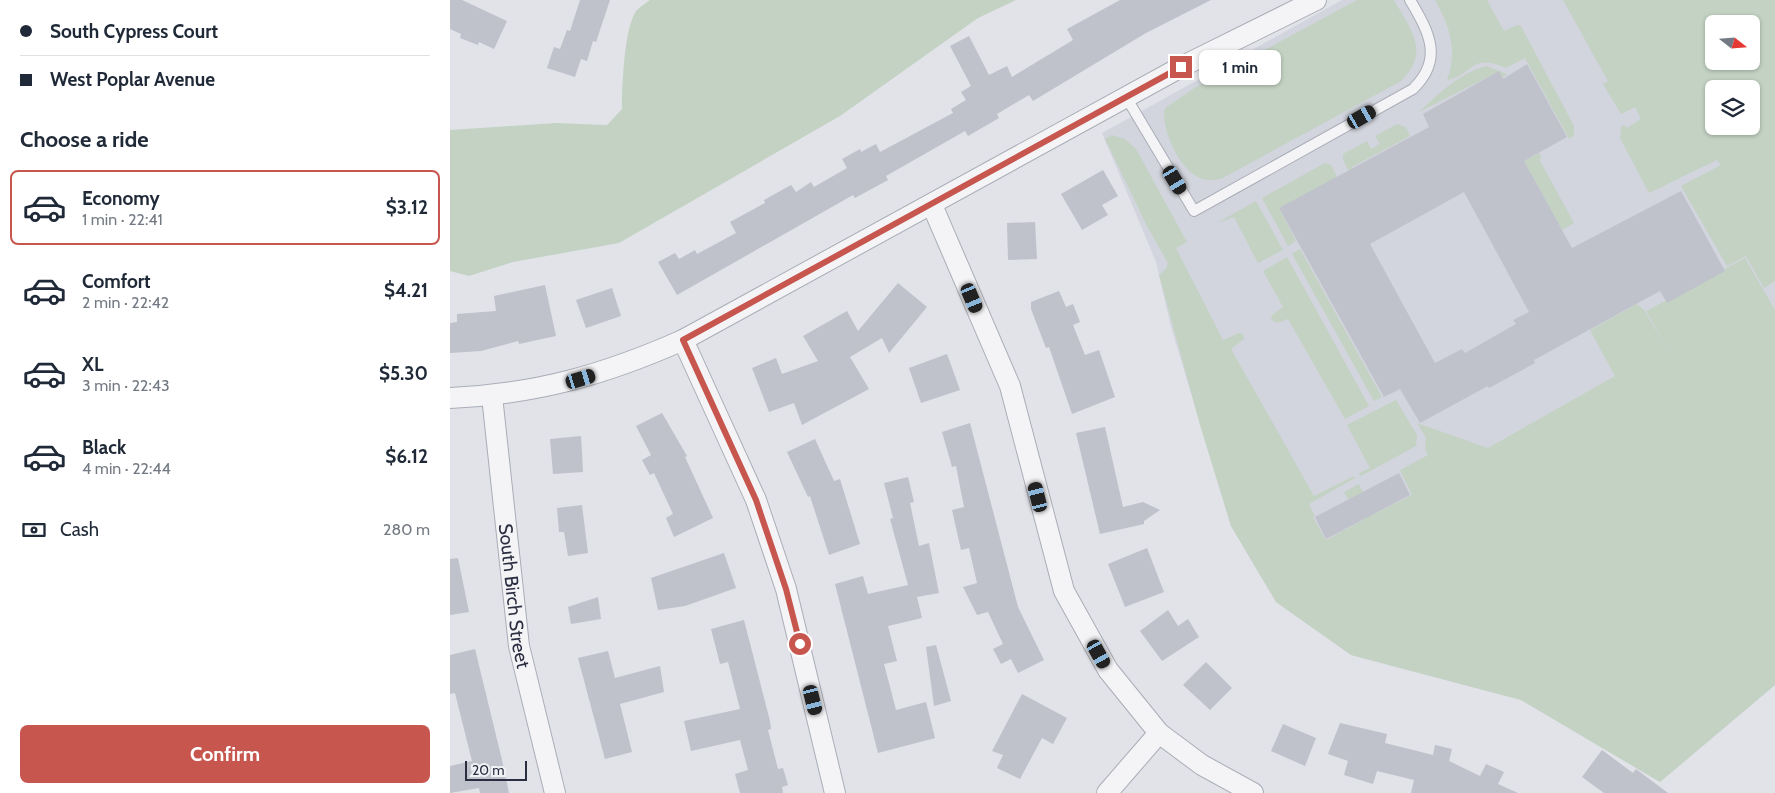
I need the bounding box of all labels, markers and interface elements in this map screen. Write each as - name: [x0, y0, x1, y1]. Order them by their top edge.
- north arrow: [1705, 15, 1760, 70]
- map controls: [1705, 15, 1760, 135]
- text: South Cypress Court: [50, 20, 218, 43]
- callout: 1 min: [1198, 50, 1281, 84]
- route end: [1170, 56, 1192, 78]
- text: 1 min: [1222, 58, 1258, 77]
- text: West Poplar Avenue: [50, 68, 215, 91]
- button: layers: [1705, 80, 1760, 135]
- car: [1345, 103, 1378, 131]
- text: Choose a ride: [20, 126, 149, 153]
- car: [1160, 163, 1189, 197]
- icon: car: [22, 185, 67, 230]
- text: Economy: [82, 187, 160, 210]
- text: $3.12: [386, 196, 428, 219]
- text: 1 min · 22:41: [82, 210, 163, 229]
- icon: car: [22, 268, 67, 313]
- text: Comfort: [82, 270, 151, 293]
- text: $4.21: [384, 279, 428, 302]
- car: [959, 281, 984, 315]
- text: 2 min · 22:42: [82, 293, 169, 312]
- icon: car: [22, 351, 67, 396]
- text: XL: [82, 353, 103, 376]
- text: $5.30: [379, 362, 428, 385]
- car: [564, 367, 597, 391]
- text: 3 min · 22:43: [82, 376, 170, 395]
- icon: car: [22, 434, 67, 479]
- text: Black: [82, 436, 126, 459]
- text: $6.12: [385, 445, 428, 468]
- text: 4 min · 22:44: [82, 459, 171, 478]
- car: [1027, 481, 1048, 513]
- icon: cash: [20, 516, 48, 544]
- text: Cash: [60, 518, 99, 541]
- text: 280 m: [383, 520, 430, 539]
- street label: South Birch Street: [494, 522, 536, 671]
- route start: [789, 633, 811, 655]
- car: [1085, 637, 1112, 671]
- car: [802, 684, 823, 716]
- button: Confirm: [20, 725, 430, 783]
- scale bar: [465, 758, 528, 781]
- text: 20 m: [472, 761, 505, 779]

